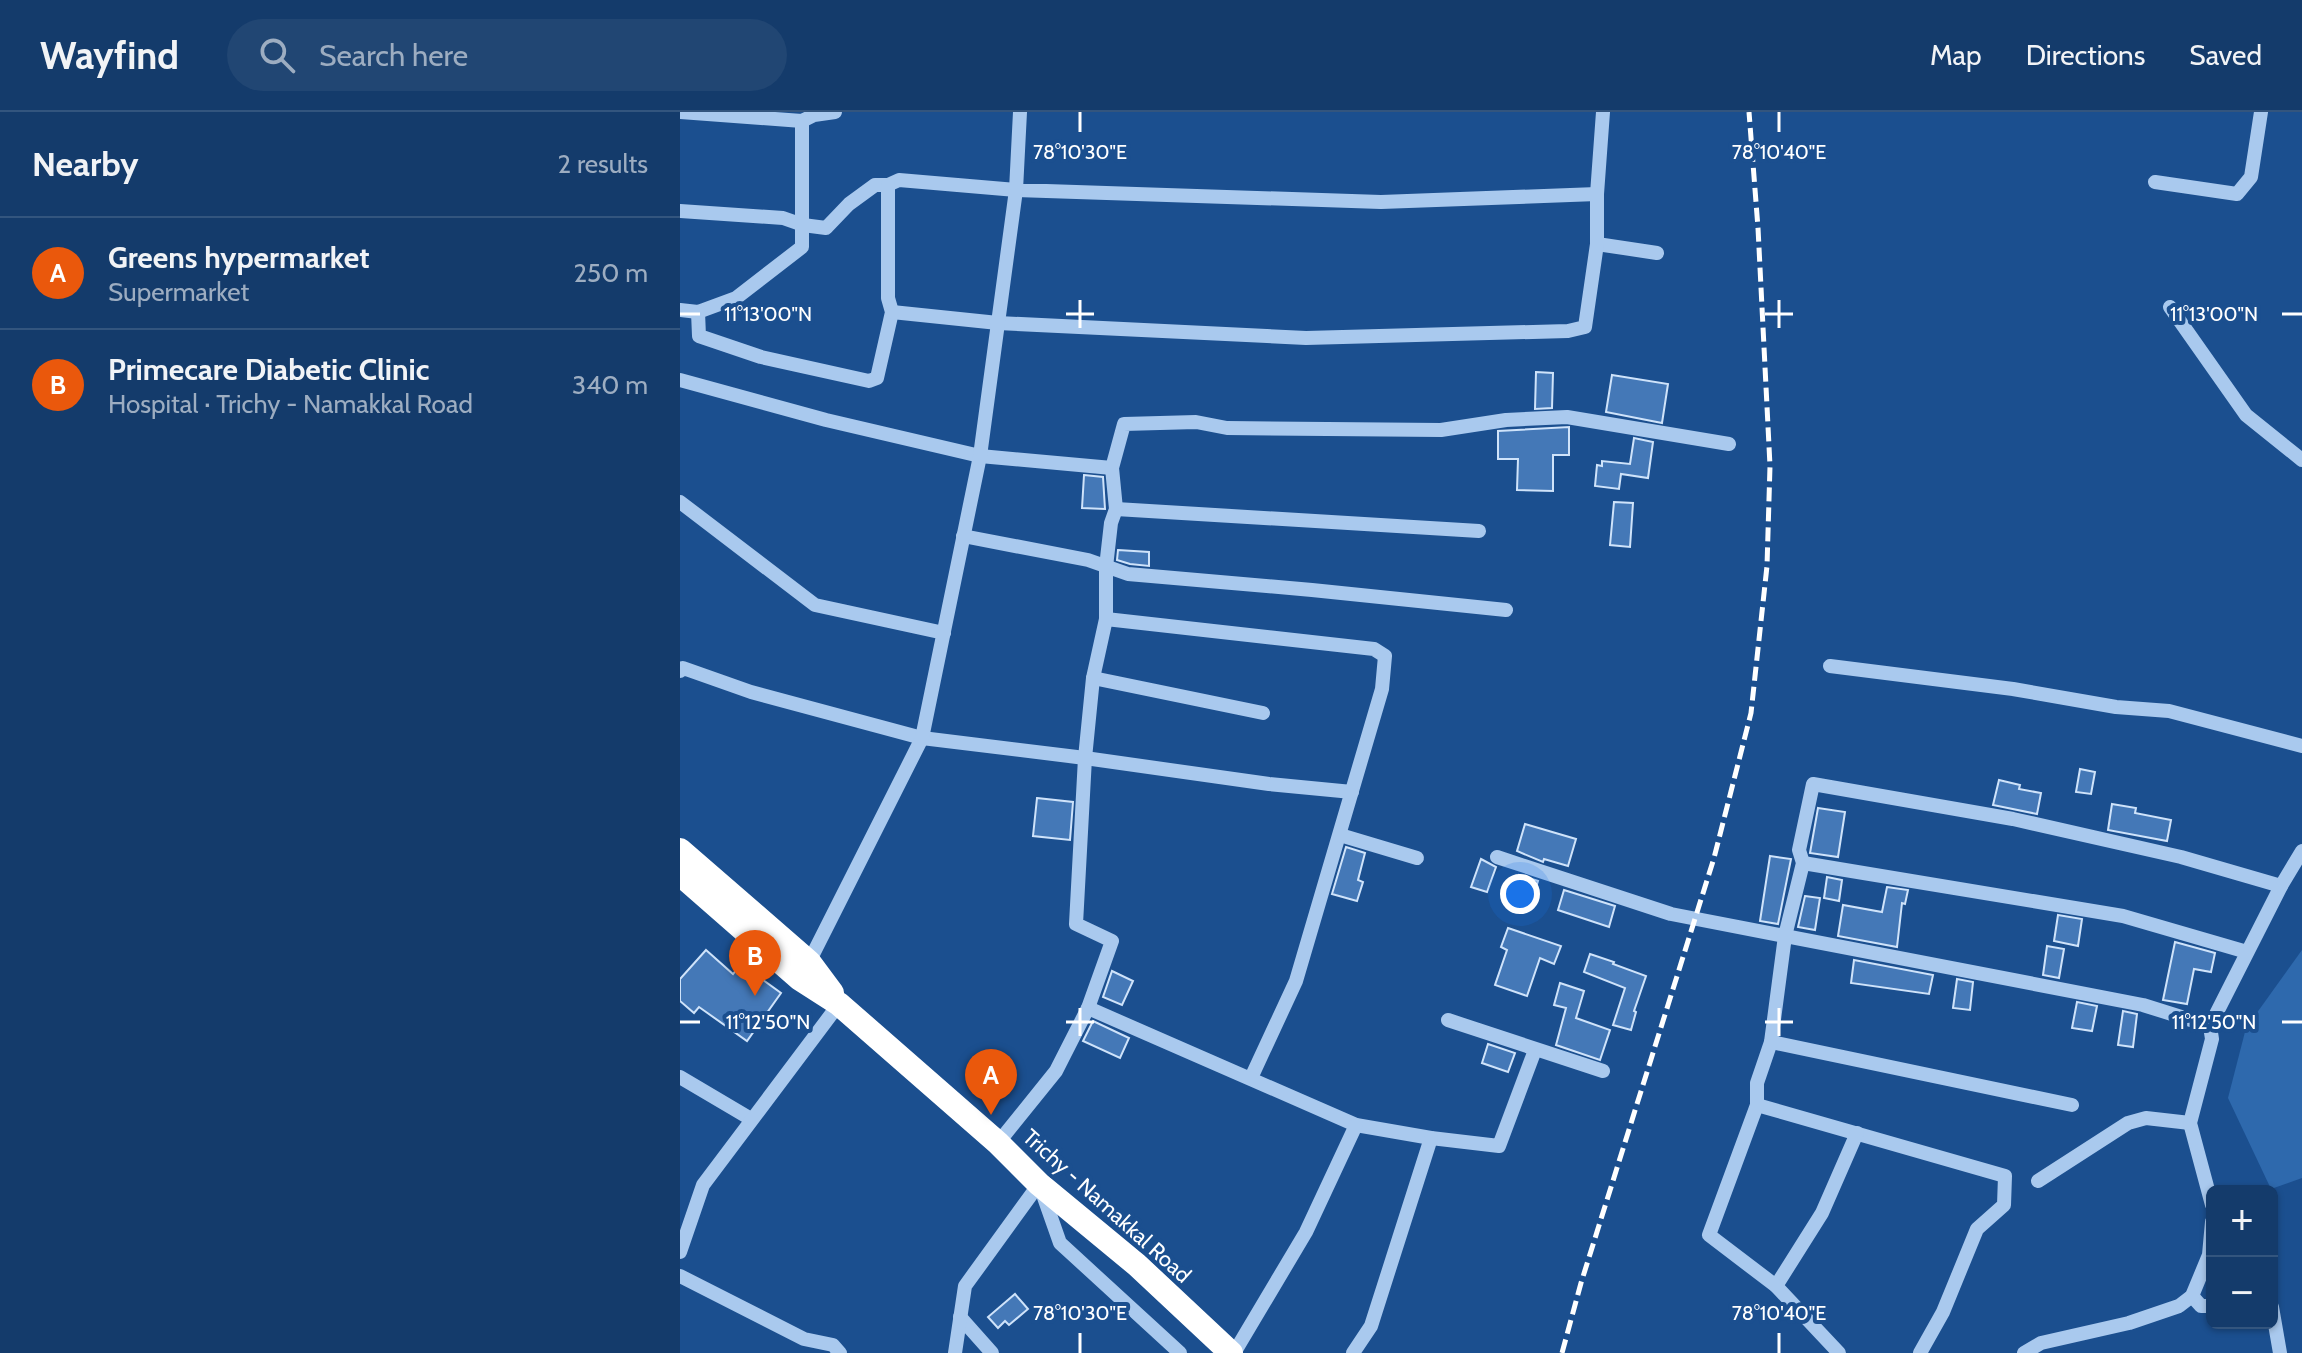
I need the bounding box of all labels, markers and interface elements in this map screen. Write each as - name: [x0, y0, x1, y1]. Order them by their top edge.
- search box: [227, 19, 787, 91]
- text: Wayfind: [40, 32, 179, 79]
- icon: search: [255, 33, 299, 77]
- text: Search here: [319, 37, 468, 74]
- text: Map: [1930, 38, 1982, 72]
- text: Directions: [2026, 38, 2145, 72]
- text: Saved: [2189, 38, 2262, 72]
- text: 78°10'30"E: [1033, 140, 1127, 164]
- text: 78°10'40"E: [1732, 140, 1826, 164]
- text: Nearby: [32, 143, 139, 185]
- text: 2 results: [557, 148, 648, 180]
- text: Greens hypermarket: [108, 239, 370, 276]
- text: A: [50, 257, 66, 289]
- text: 250 m: [574, 257, 648, 289]
- text: Supermarket: [108, 276, 249, 308]
- text: 11°13'00"N: [724, 302, 812, 326]
- text: 11°13'00"N: [2170, 302, 2258, 326]
- text: Primecare Diabetic Clinic: [108, 351, 429, 388]
- text: B: [50, 369, 66, 401]
- text: 340 m: [572, 369, 648, 401]
- text: Hospital · Trichy - Namakkal Road: [108, 388, 473, 420]
- your location: [1500, 874, 1540, 914]
- pin: B: [729, 930, 781, 996]
- text: 11°12'50"N: [726, 1010, 810, 1034]
- text: 11°12'50"N: [2172, 1010, 2256, 1034]
- pin: A: [965, 1049, 1017, 1115]
- street label: Trichy - Namakkal Road: [1017, 1123, 1197, 1289]
- map controls: [2206, 1185, 2278, 1329]
- button: +: [2206, 1185, 2278, 1257]
- button: −: [2206, 1257, 2278, 1329]
- text: 78°10'30"E: [1033, 1301, 1127, 1325]
- text: 78°10'40"E: [1732, 1301, 1826, 1325]

